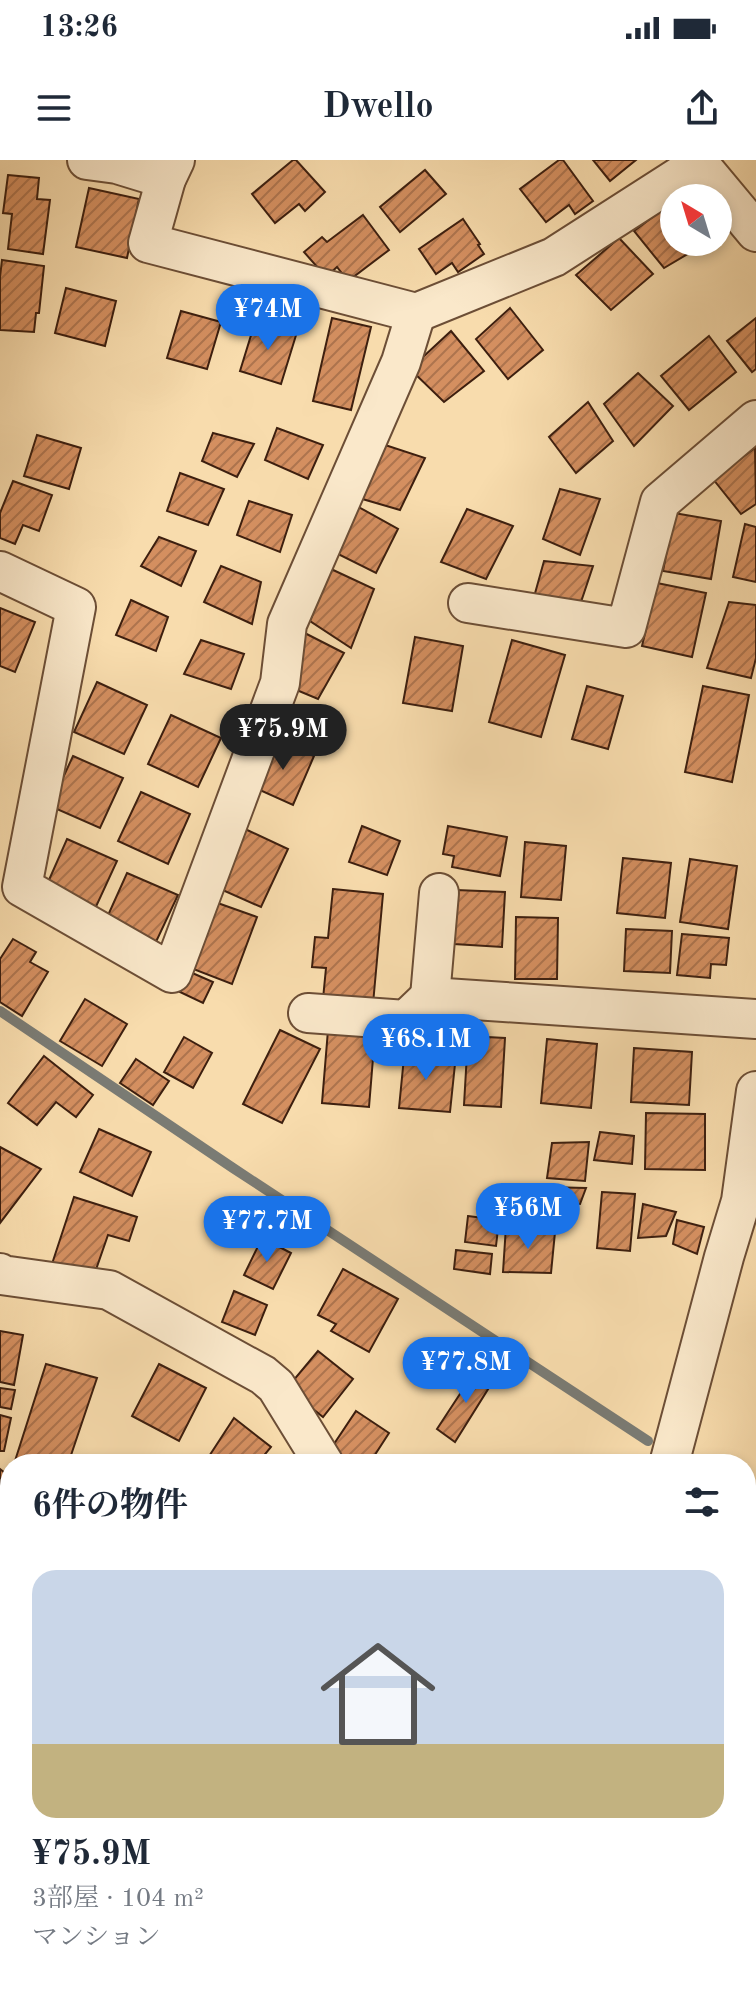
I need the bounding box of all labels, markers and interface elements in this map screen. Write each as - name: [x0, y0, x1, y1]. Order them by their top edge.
- text: 13:26: [40, 13, 118, 43]
- icon: menu: [32, 86, 76, 130]
- icon: share: [680, 86, 724, 130]
- text: Dwello: [322, 90, 434, 126]
- north arrow: [660, 184, 732, 256]
- map controls: [660, 184, 732, 256]
- pin: ¥74M: [221, 284, 315, 352]
- text: ¥74M: [234, 297, 302, 323]
- pin: ¥75.9M: [218, 704, 348, 772]
- text: ¥75.9M: [238, 717, 328, 743]
- pin: ¥68.1M: [361, 1014, 491, 1082]
- text: ¥68.1M: [381, 1027, 471, 1053]
- pin: ¥56M: [481, 1183, 575, 1251]
- pin: ¥77.7M: [202, 1196, 332, 1264]
- text: ¥56M: [494, 1196, 562, 1222]
- text: ¥77.7M: [222, 1209, 312, 1235]
- pin: ¥77.8M: [401, 1337, 531, 1405]
- text: ¥77.8M: [421, 1350, 511, 1376]
- icon: filters: [680, 1480, 724, 1524]
- text: 6件の物件: [32, 1490, 188, 1524]
- icon: home: [306, 1622, 450, 1766]
- text: ¥75.9M: [32, 1838, 151, 1872]
- text: 3部屋 · 104 m²: [32, 1886, 204, 1912]
- text: マンション: [32, 1925, 161, 1951]

